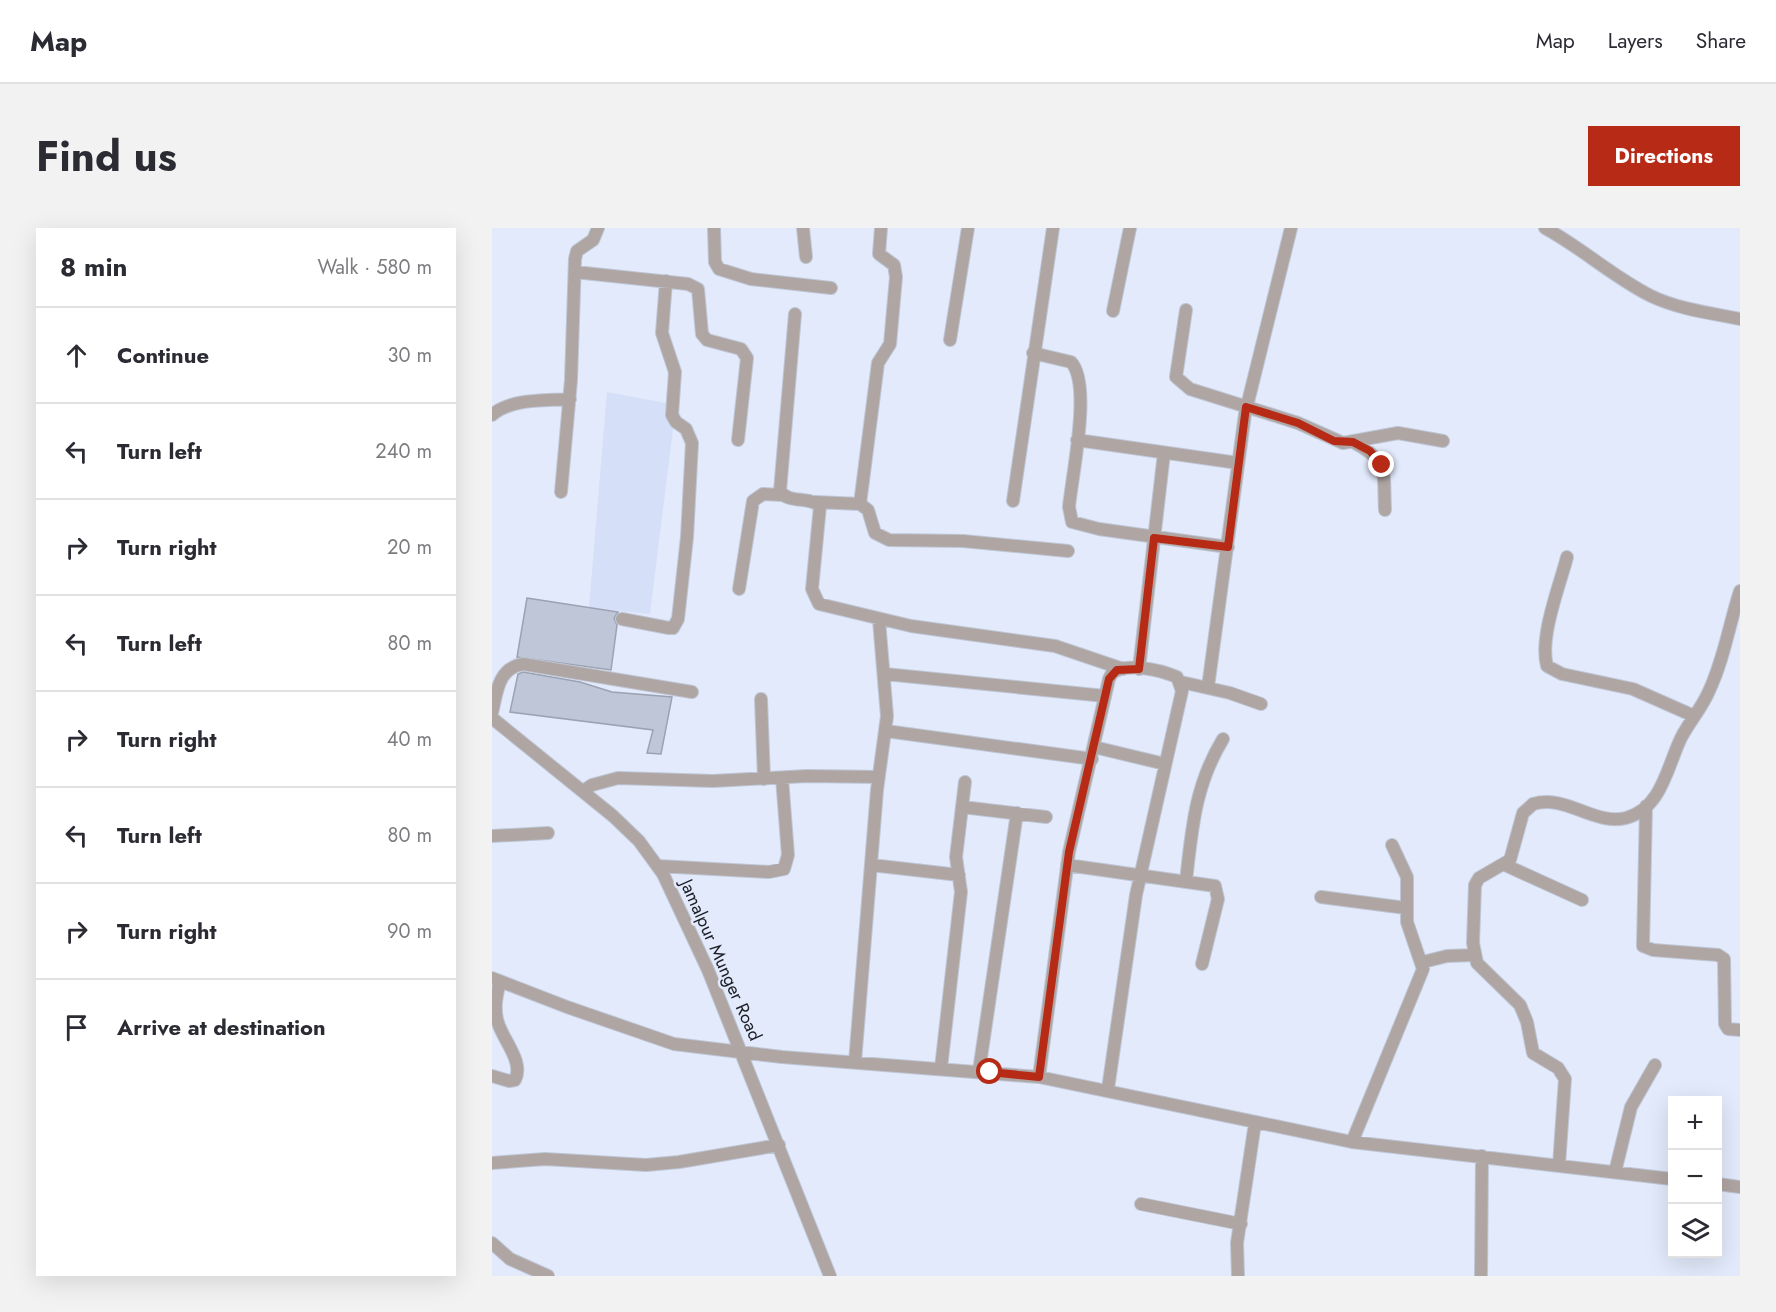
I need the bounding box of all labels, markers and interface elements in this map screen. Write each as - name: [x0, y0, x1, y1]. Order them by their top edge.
- text: Map: [30, 21, 87, 62]
- text: Map: [1536, 26, 1575, 56]
- text: Layers: [1608, 26, 1663, 56]
- text: Share: [1696, 26, 1746, 56]
- text: Find us: [36, 126, 177, 187]
- button: Directions: [1588, 126, 1740, 186]
- text: 8 min: [60, 248, 128, 286]
- text: Walk · 580 m: [317, 253, 432, 282]
- icon: ahead: [60, 339, 93, 372]
- text: Continue: [117, 339, 209, 371]
- text: 30 m: [387, 341, 432, 370]
- icon: left: [60, 435, 93, 468]
- text: Turn left: [117, 435, 202, 467]
- text: 240 m: [375, 437, 432, 466]
- route end: [1368, 451, 1394, 477]
- icon: right: [60, 531, 93, 564]
- text: Turn right: [117, 531, 217, 563]
- text: 20 m: [387, 533, 432, 562]
- icon: left: [60, 627, 93, 660]
- text: Turn left: [117, 627, 202, 659]
- text: 80 m: [387, 629, 432, 658]
- icon: right: [60, 723, 93, 756]
- text: Turn right: [117, 723, 217, 755]
- text: 40 m: [387, 725, 432, 754]
- icon: left: [60, 819, 93, 852]
- text: Turn left: [117, 819, 202, 851]
- text: 80 m: [387, 821, 432, 850]
- street label: Jamalpur Munger Road: [673, 873, 768, 1045]
- icon: right: [60, 915, 93, 948]
- text: Turn right: [117, 915, 217, 947]
- text: 90 m: [387, 917, 432, 946]
- icon: arrive: [60, 1011, 93, 1044]
- text: Arrive at destination: [117, 1011, 326, 1043]
- route start: [976, 1058, 1002, 1084]
- map controls: [1668, 1096, 1722, 1258]
- button: +: [1668, 1096, 1722, 1150]
- button: −: [1668, 1150, 1722, 1204]
- button: layers: [1668, 1204, 1722, 1258]

